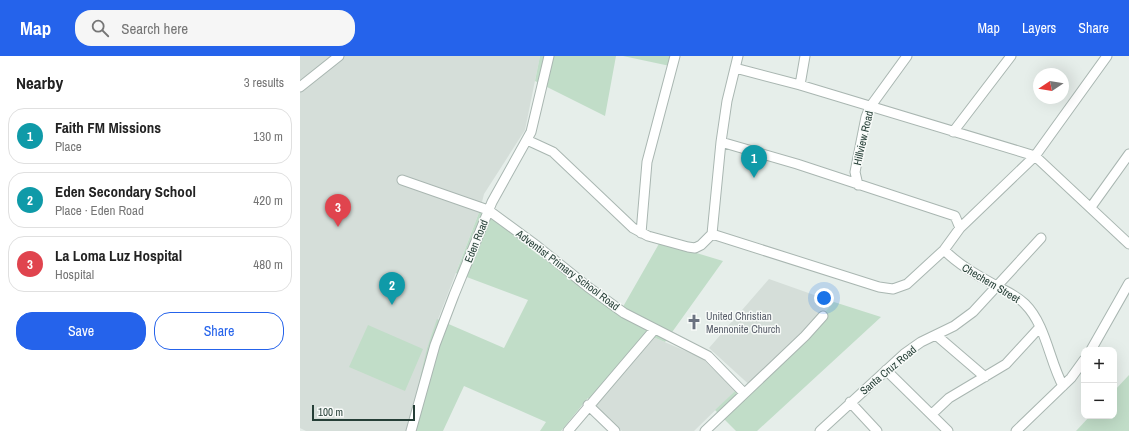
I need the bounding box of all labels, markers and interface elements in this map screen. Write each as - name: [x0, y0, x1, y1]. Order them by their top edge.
- search box: [75, 10, 355, 46]
- text: Map: [20, 15, 51, 41]
- icon: search: [89, 17, 111, 39]
- text: Search here: [121, 18, 188, 39]
- text: Map: [978, 19, 1000, 37]
- text: Layers: [1022, 19, 1056, 37]
- text: Share: [1078, 19, 1109, 37]
- north arrow: [1033, 68, 1069, 104]
- text: Nearby: [16, 71, 63, 94]
- text: 3 results: [244, 74, 284, 91]
- street label: Hillview Road: [850, 109, 876, 167]
- text: Faith FM Missions: [55, 117, 161, 138]
- text: 1: [27, 128, 33, 145]
- text: 130 m: [253, 128, 283, 145]
- text: Place: [55, 138, 82, 155]
- pin: 1: [741, 145, 767, 178]
- text: Eden Secondary School: [55, 181, 196, 202]
- text: 2: [27, 192, 33, 209]
- text: 420 m: [253, 192, 283, 209]
- pin: 3: [325, 194, 351, 227]
- text: Place · Eden Road: [55, 202, 144, 219]
- street label: Eden Road: [461, 217, 491, 265]
- street label: Adventist Primary School Road: [513, 226, 622, 313]
- text: La Loma Luz Hospital: [55, 245, 182, 266]
- text: 3: [27, 256, 33, 273]
- text: 480 m: [253, 256, 283, 273]
- street label: Chechem Street: [959, 260, 1023, 306]
- text: Hospital: [55, 266, 94, 283]
- pin: 2: [379, 272, 405, 305]
- your location: [814, 288, 834, 308]
- place label: United Christian Mennonite Church: [706, 309, 780, 336]
- button: Save: [16, 312, 146, 350]
- button: Share: [154, 312, 284, 350]
- church icon: United Christian Mennonite Church: [685, 313, 703, 331]
- street label: Santa Cruz Road: [857, 342, 919, 398]
- map controls: [1081, 347, 1117, 419]
- button: +: [1081, 347, 1117, 383]
- button: −: [1081, 383, 1117, 419]
- scale bar: [312, 403, 415, 422]
- text: 100 m: [318, 405, 343, 419]

